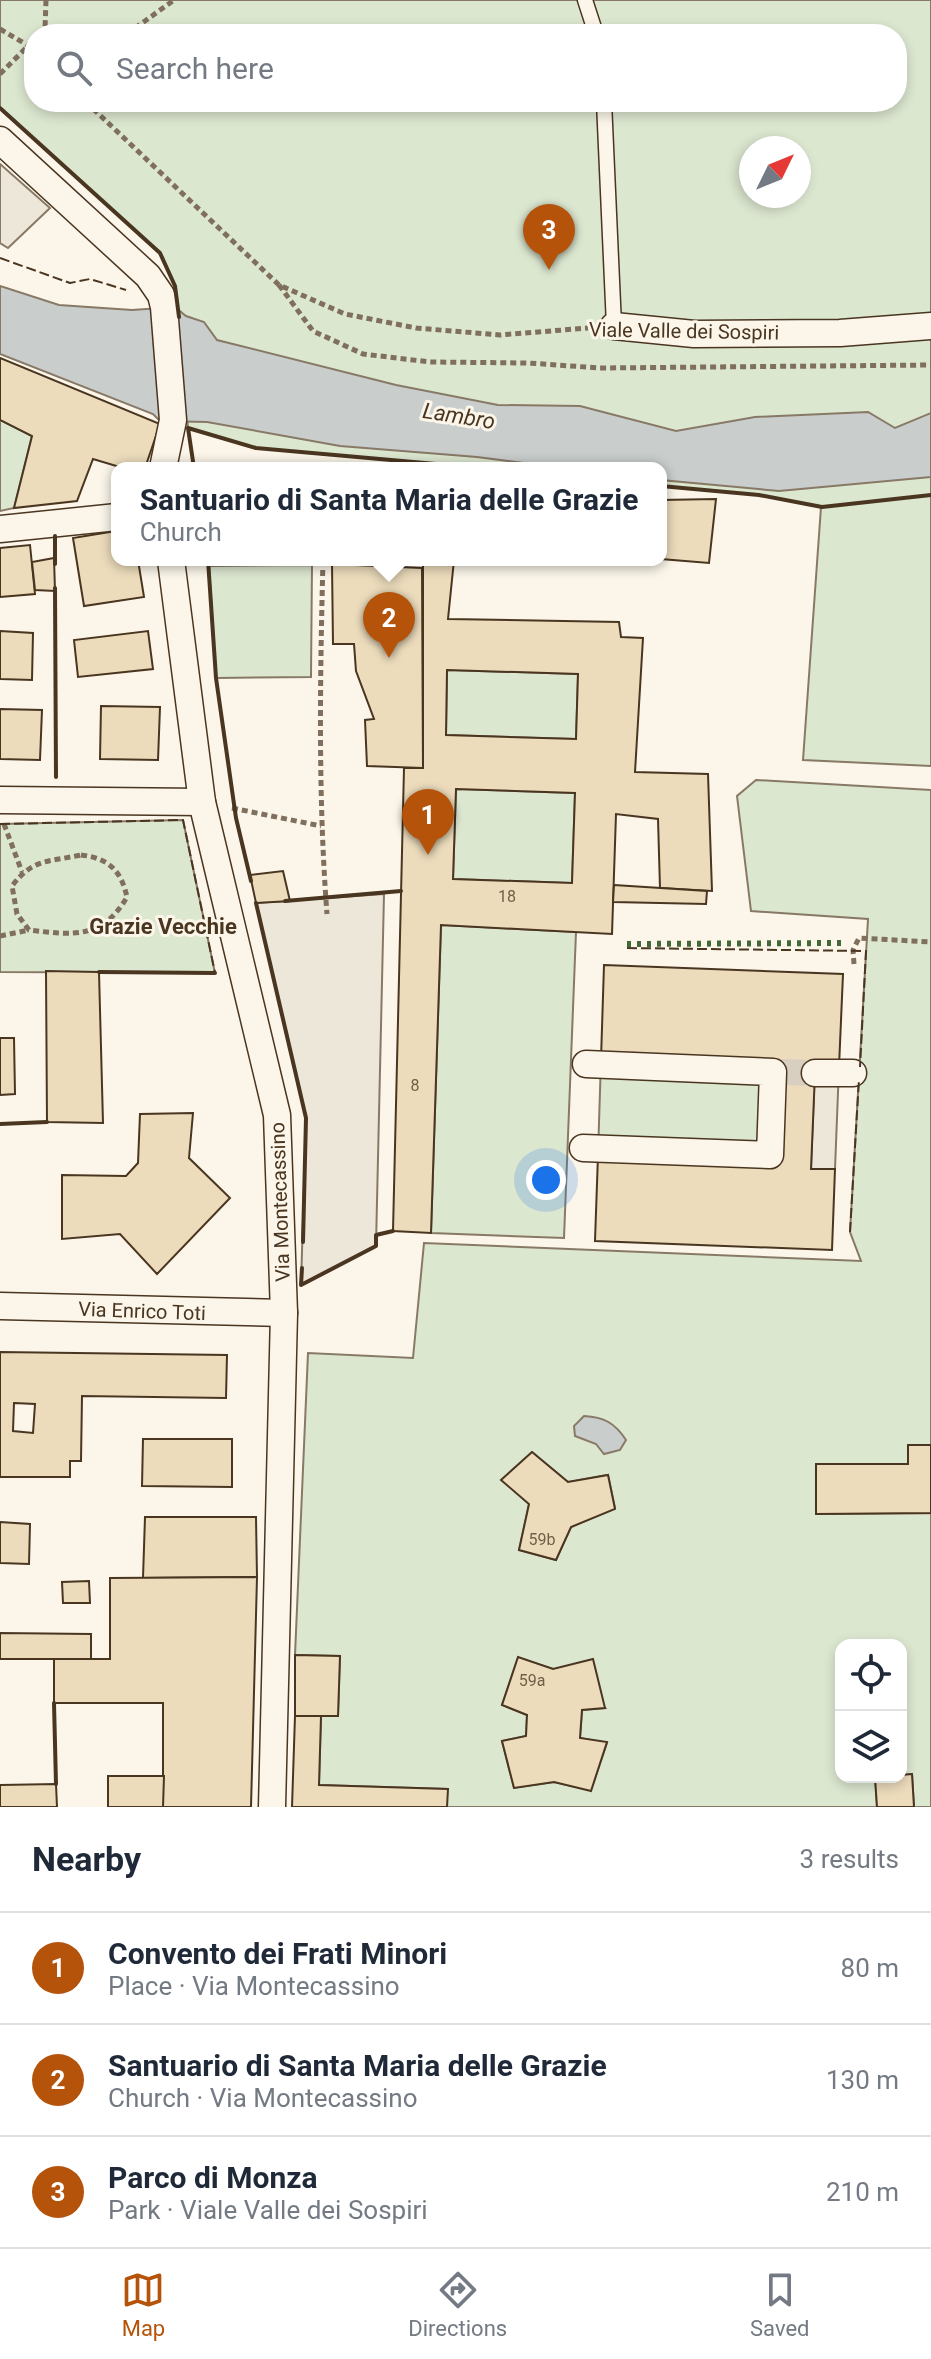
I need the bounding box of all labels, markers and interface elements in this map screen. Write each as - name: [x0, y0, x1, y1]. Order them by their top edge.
- search box: [24, 24, 907, 112]
- icon: search: [52, 46, 96, 90]
- text: Search here: [116, 51, 274, 86]
- north arrow: [739, 136, 811, 208]
- pin: 3: [523, 204, 575, 270]
- street label: Viale Valle dei Sospiri: [589, 317, 779, 345]
- water label: Lambro: [421, 398, 497, 434]
- popup: [111, 462, 667, 566]
- text: Santuario di Santa Maria delle Grazie: [140, 482, 638, 517]
- text: Church: [140, 517, 222, 547]
- pin: 2: [363, 592, 415, 658]
- pin: 1: [402, 789, 454, 855]
- house number: 18: [498, 887, 516, 906]
- district label: Grazie Vecchie: [89, 914, 237, 939]
- house number: 8: [411, 1076, 420, 1095]
- street label: Via Montecassino: [265, 1122, 295, 1282]
- your location: [526, 1160, 566, 1200]
- street label: Via Enrico Toti: [78, 1297, 206, 1325]
- house number: 59b: [529, 1530, 556, 1549]
- map controls: [835, 1639, 907, 1783]
- button: locate: [835, 1639, 907, 1711]
- house number: 59a: [519, 1671, 545, 1690]
- button: layers: [835, 1711, 907, 1783]
- text: Nearby: [32, 1839, 141, 1879]
- text: 3 results: [800, 1844, 899, 1874]
- text: Convento dei Frati Minori: [108, 1936, 447, 1971]
- text: 1: [51, 1953, 65, 1983]
- text: 80 m: [841, 1953, 899, 1983]
- text: Place · Via Montecassino: [108, 1971, 400, 2001]
- text: Santuario di Santa Maria delle Grazie: [108, 2048, 607, 2083]
- text: 2: [51, 2065, 65, 2095]
- text: 130 m: [826, 2065, 899, 2095]
- text: Church · Via Montecassino: [108, 2083, 418, 2113]
- text: Parco di Monza: [108, 2160, 318, 2195]
- text: 3: [51, 2177, 65, 2207]
- text: 210 m: [826, 2177, 899, 2207]
- text: Park · Viale Valle dei Sospiri: [108, 2195, 428, 2225]
- tab: Map: [121, 2268, 165, 2341]
- tab: Directions: [408, 2268, 507, 2341]
- tab: Saved: [750, 2268, 810, 2341]

